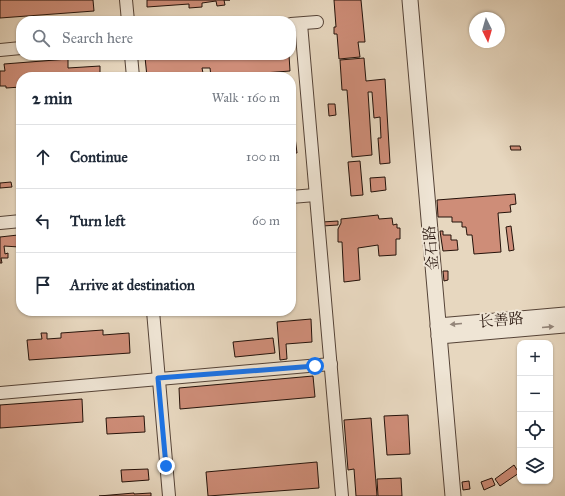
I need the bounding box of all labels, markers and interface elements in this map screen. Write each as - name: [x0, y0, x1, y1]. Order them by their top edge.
- north arrow: [469, 12, 505, 48]
- search box: [16, 16, 296, 60]
- icon: search: [30, 27, 52, 49]
- text: Search here: [62, 29, 133, 47]
- text: 2 min: [32, 88, 72, 109]
- text: Walk · 160 m: [212, 90, 280, 106]
- icon: ahead: [32, 146, 54, 168]
- text: Continue: [70, 148, 128, 166]
- text: 100 m: [246, 149, 280, 165]
- icon: left: [32, 210, 54, 232]
- text: Turn left: [70, 212, 126, 230]
- text: 60 m: [252, 213, 280, 229]
- street label: 金石路: [420, 225, 442, 271]
- icon: arrive: [32, 274, 54, 296]
- text: Arrive at destination: [70, 276, 195, 294]
- street label: 长善路: [478, 309, 524, 331]
- one-way arrow: [450, 321, 462, 327]
- one-way arrow: [542, 323, 554, 330]
- map controls: [517, 340, 553, 484]
- button: +: [517, 340, 553, 376]
- route start: [306, 357, 324, 375]
- button: −: [517, 376, 553, 412]
- button: locate: [517, 412, 553, 448]
- button: layers: [517, 448, 553, 484]
- route end: [157, 457, 175, 475]

